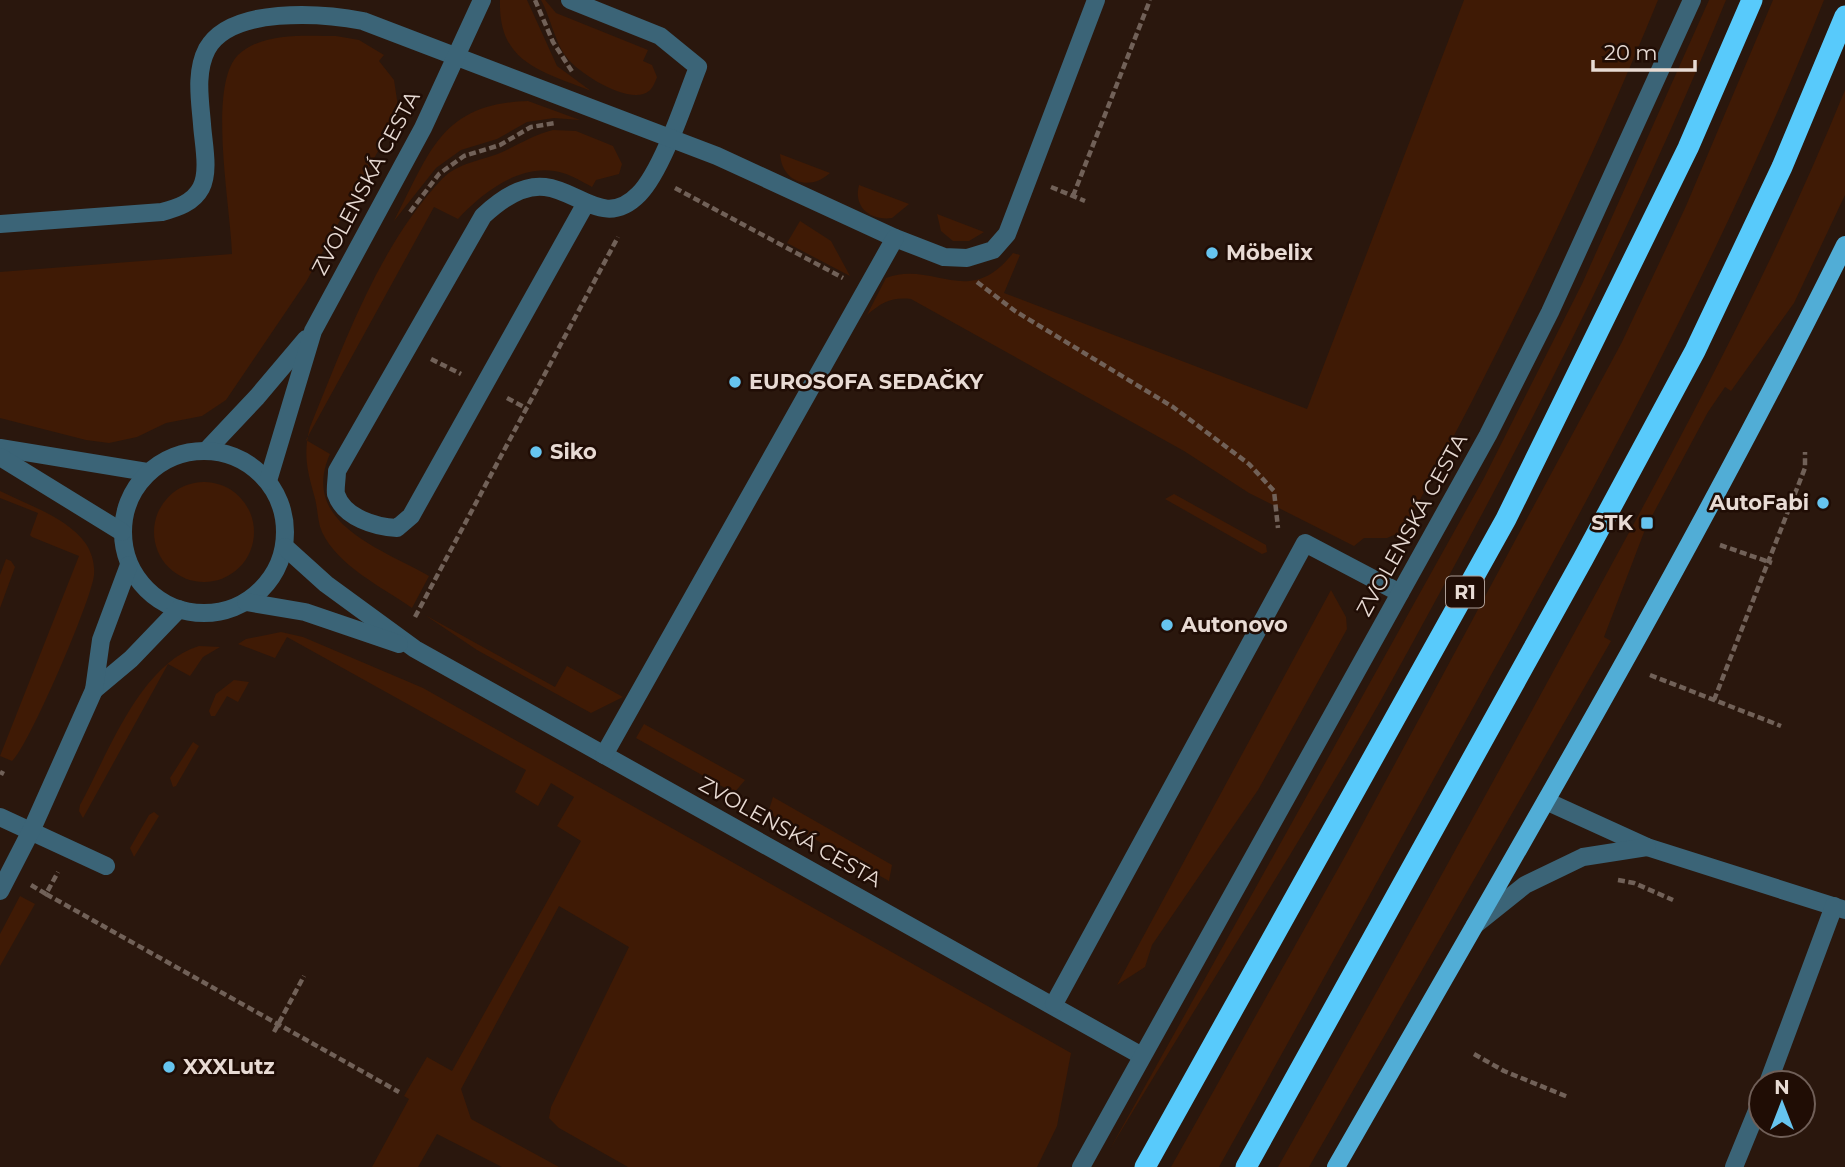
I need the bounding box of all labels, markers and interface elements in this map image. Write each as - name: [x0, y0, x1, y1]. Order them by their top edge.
- scale bar: [1593, 28, 1694, 72]
- text: 20 m: [1604, 40, 1658, 65]
- street label: ZVOLENSKÁ CESTA: [306, 86, 425, 279]
- place label: Möbelix: [1226, 240, 1313, 265]
- marker: Möbelix: [1204, 245, 1220, 261]
- place label: EUROSOFA SEDAČKY: [749, 369, 984, 394]
- marker: EUROSOFA SEDAČKY: [727, 374, 743, 390]
- street label: ZVOLENSKÁ CESTA: [1351, 428, 1473, 620]
- place label: Siko: [550, 439, 597, 464]
- marker: Siko: [528, 444, 544, 460]
- place label: AutoFabi: [1708, 490, 1809, 515]
- marker: AutoFabi: [1815, 495, 1831, 511]
- place label: STK: [1591, 510, 1633, 535]
- marker: STK: [1639, 515, 1655, 531]
- road number: R1: [1446, 576, 1484, 608]
- place label: Autonovo: [1180, 612, 1288, 637]
- marker: Autonovo: [1159, 617, 1175, 633]
- street label: ZVOLENSKÁ CESTA: [695, 771, 887, 893]
- place label: XXXLutz: [183, 1054, 275, 1079]
- marker: XXXLutz: [161, 1059, 177, 1075]
- north arrow: [1747, 1069, 1817, 1139]
- text: N: [1774, 1076, 1790, 1099]

